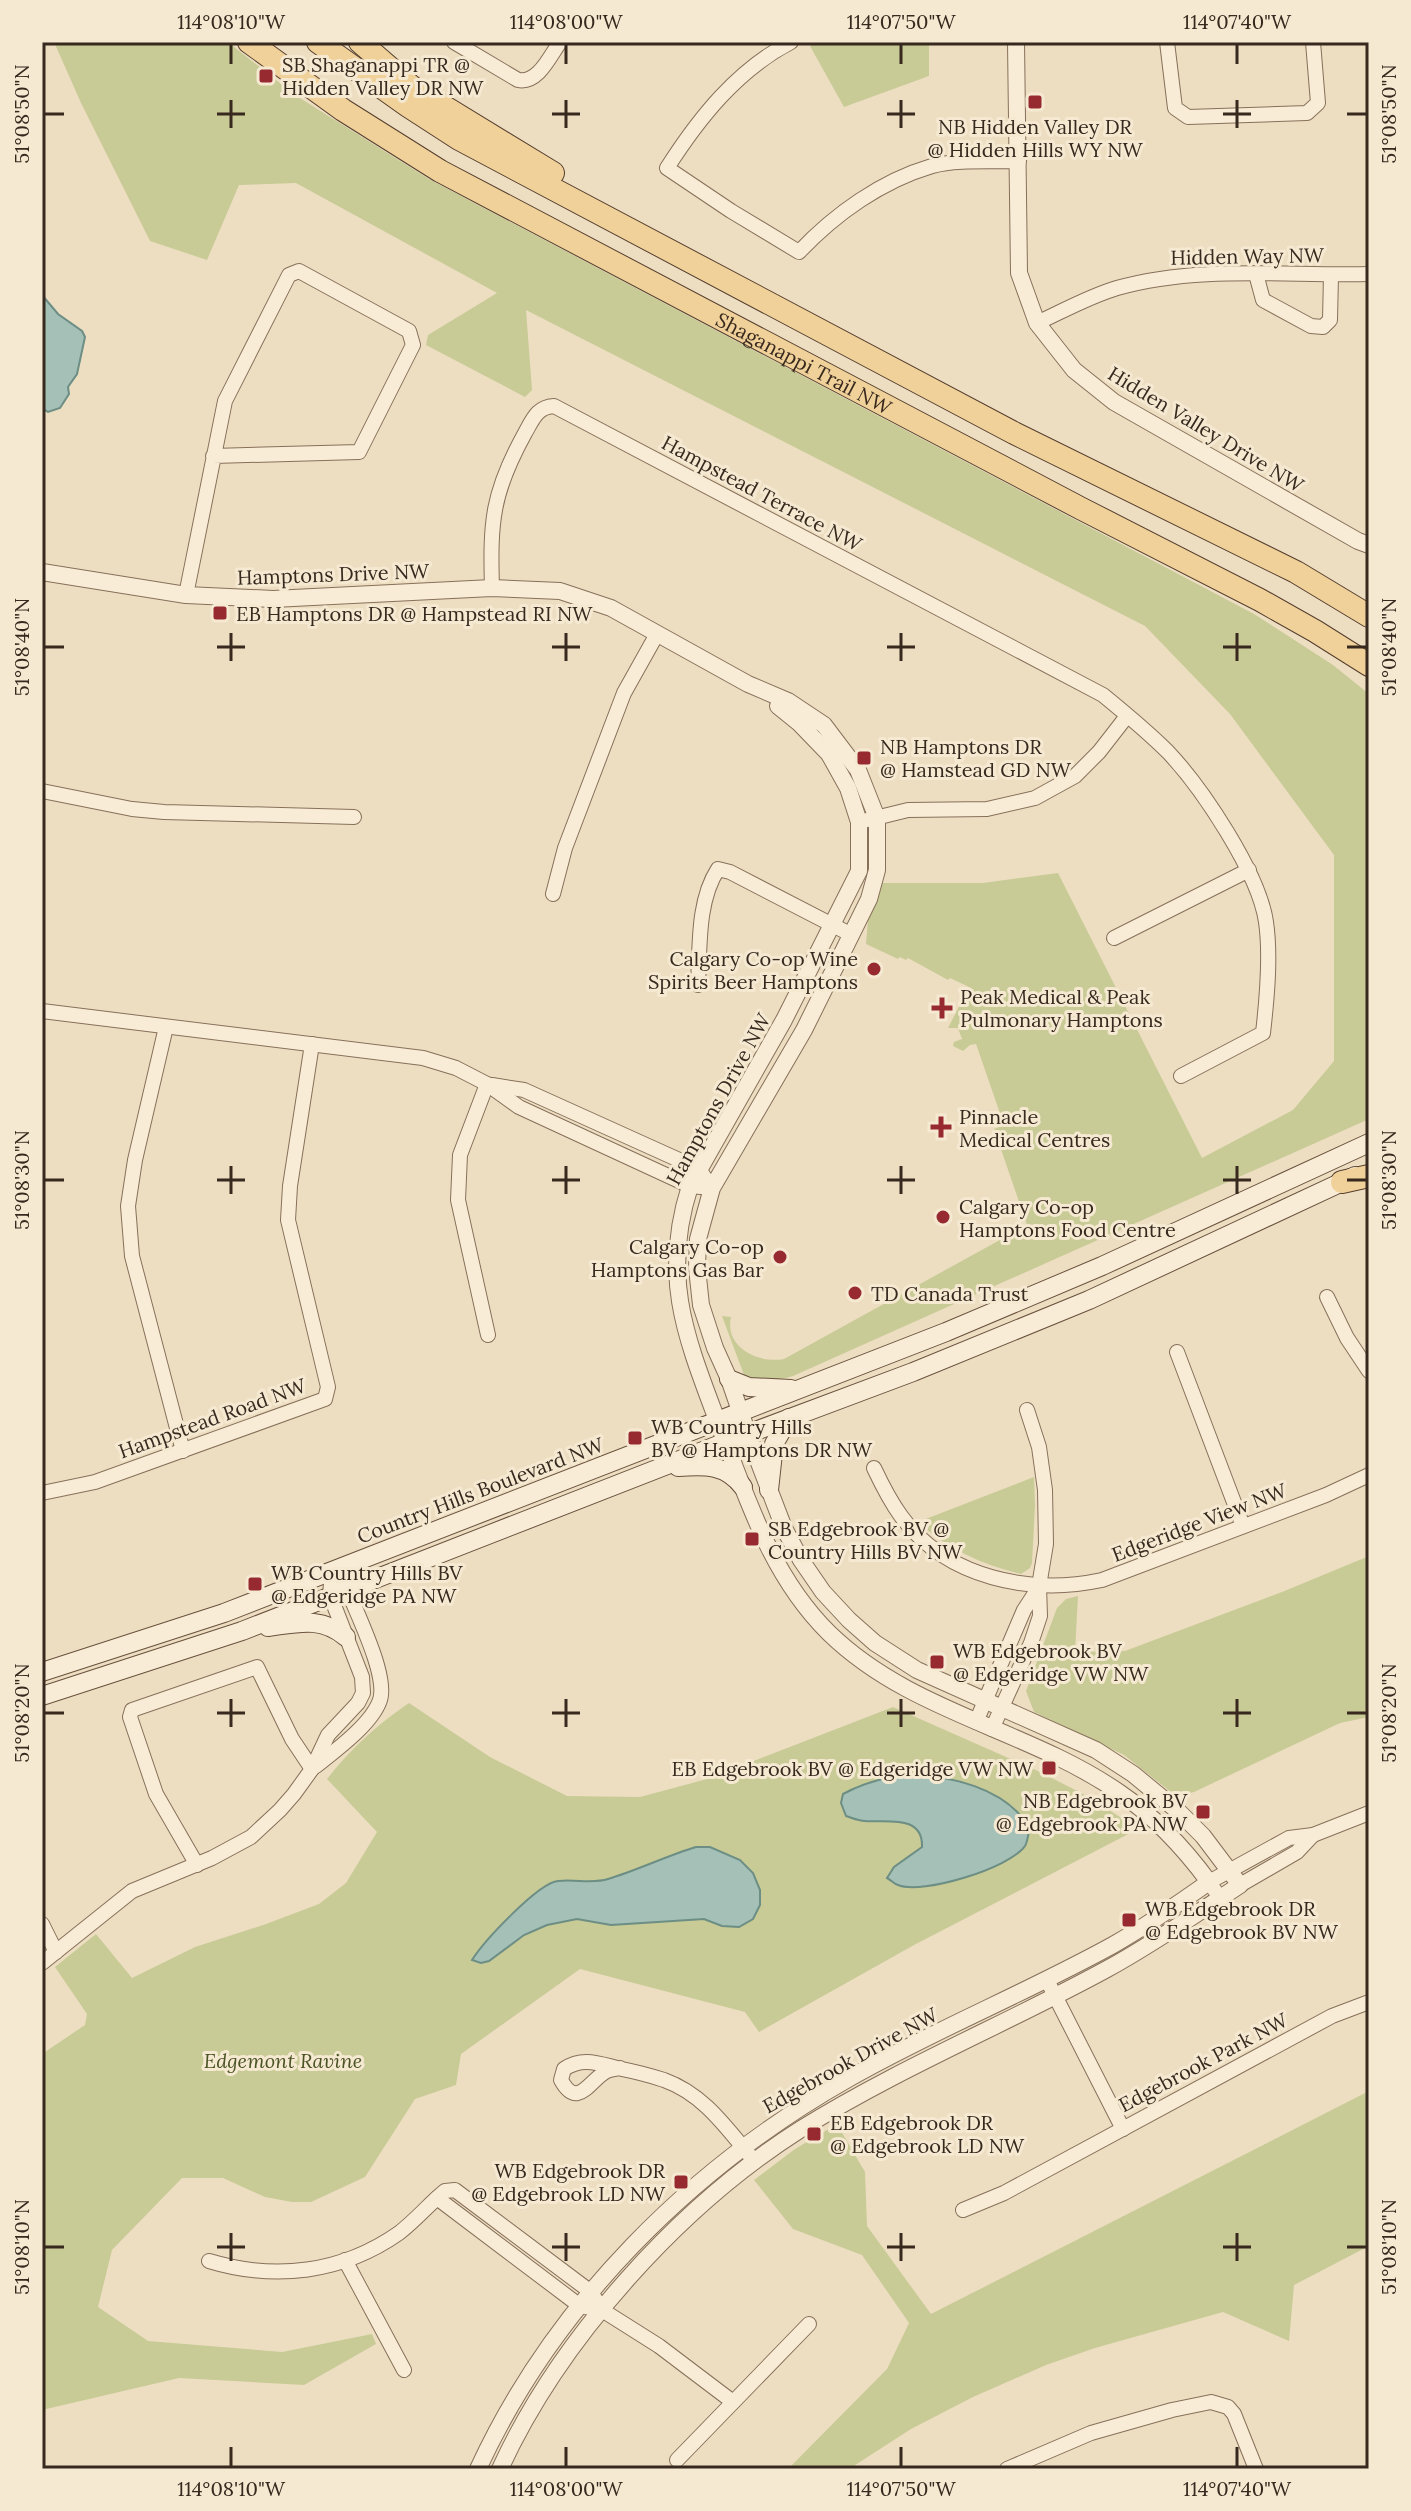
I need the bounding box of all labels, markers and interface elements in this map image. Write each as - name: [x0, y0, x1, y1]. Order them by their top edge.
- text: 114°08'10"W: [177, 9, 286, 34]
- text: 114°08'00"W: [510, 9, 623, 34]
- text: 114°07'50"W: [847, 9, 956, 34]
- text: 114°07'40"W: [1183, 9, 1292, 34]
- place label: SB Shaganappi TR @ Hidden Valley DR NW: [282, 52, 484, 100]
- text: 51°08'50"N: [9, 64, 34, 164]
- text: 51°08'50"N: [1376, 64, 1401, 164]
- marker: SB Shaganappi TR @ Hidden Valley DR NW: [257, 67, 275, 85]
- marker: NB Hidden Valley DR @ Hidden Hills WY NW: [1026, 93, 1044, 111]
- place label: NB Hidden Valley DR @ Hidden Hills WY NW: [928, 114, 1144, 162]
- street label: Hidden Way NW: [1170, 242, 1325, 270]
- street label: Shaganappi Trail NW: [712, 306, 897, 420]
- street label: Hidden Valley Drive NW: [1104, 361, 1309, 498]
- street label: Hampstead Terrace NW: [658, 430, 867, 557]
- street label: Hamptons Drive NW: [237, 558, 431, 590]
- text: 51°08'40"N: [9, 598, 34, 696]
- text: 51°08'40"N: [1376, 598, 1401, 696]
- place label: EB Hamptons DR @ Hampstead RI NW: [236, 601, 593, 626]
- marker: EB Hamptons DR @ Hampstead RI NW: [211, 604, 229, 622]
- place label: NB Hamptons DR @ Hamstead GD NW: [880, 734, 1072, 782]
- marker: NB Hamptons DR @ Hamstead GD NW: [855, 749, 873, 767]
- place label: Calgary Co-op Wine Spirits Beer Hamptons: [648, 946, 858, 994]
- marker: Calgary Co-op Wine Spirits Beer Hamptons: [865, 960, 883, 978]
- place label: Peak Medical & Peak Pulmonary Hamptons: [960, 984, 1163, 1032]
- marker: Peak Medical & Peak Pulmonary Hamptons: [931, 997, 953, 1019]
- street label: Hamptons Drive NW: [660, 1008, 776, 1189]
- place label: Pinnacle Medical Centres: [959, 1104, 1110, 1152]
- marker: Pinnacle Medical Centres: [930, 1116, 952, 1138]
- text: 51°08'30"N: [9, 1130, 34, 1230]
- text: 51°08'30"N: [1376, 1130, 1401, 1230]
- place label: Calgary Co-op Hamptons Food Centre: [959, 1194, 1176, 1242]
- marker: Calgary Co-op Hamptons Food Centre: [934, 1208, 952, 1226]
- place label: Calgary Co-op Hamptons Gas Bar: [591, 1234, 764, 1282]
- marker: Calgary Co-op Hamptons Gas Bar: [771, 1248, 789, 1266]
- place label: TD Canada Trust: [871, 1281, 1029, 1306]
- marker: TD Canada Trust: [846, 1284, 864, 1302]
- street label: Hampstead Road NW: [115, 1372, 310, 1464]
- place label: WB Country Hills BV @ Hamptons DR NW: [651, 1414, 873, 1462]
- marker: WB Country Hills BV @ Hamptons DR NW: [626, 1429, 644, 1447]
- street label: Country Hills Boulevard NW: [353, 1431, 608, 1549]
- street label: Edgeridge View NW: [1108, 1477, 1291, 1567]
- place label: SB Edgebrook BV @ Country Hills BV NW: [768, 1516, 963, 1564]
- marker: SB Edgebrook BV @ Country Hills BV NW: [743, 1530, 761, 1548]
- place label: WB Country Hills BV @ Edgeridge PA NW: [271, 1560, 463, 1608]
- marker: WB Country Hills BV @ Edgeridge PA NW: [246, 1575, 264, 1593]
- place label: WB Edgebrook BV @ Edgeridge VW NW: [953, 1638, 1149, 1686]
- marker: WB Edgebrook BV @ Edgeridge VW NW: [928, 1653, 946, 1671]
- text: 51°08'20"N: [9, 1663, 34, 1763]
- text: 51°08'20"N: [1376, 1663, 1401, 1763]
- place label: EB Edgebrook BV @ Edgeridge VW NW: [672, 1756, 1034, 1781]
- marker: EB Edgebrook BV @ Edgeridge VW NW: [1040, 1759, 1058, 1777]
- place label: NB Edgebrook BV @ Edgebrook PA NW: [996, 1788, 1188, 1836]
- marker: NB Edgebrook BV @ Edgebrook PA NW: [1194, 1803, 1212, 1821]
- place label: WB Edgebrook DR @ Edgebrook BV NW: [1145, 1896, 1339, 1944]
- marker: WB Edgebrook DR @ Edgebrook BV NW: [1120, 1911, 1138, 1929]
- street label: Edgebrook Drive NW: [758, 2001, 943, 2118]
- street label: Edgebrook Park NW: [1114, 2006, 1293, 2117]
- park label: Edgemont Ravine: [204, 2048, 362, 2073]
- place label: EB Edgebrook DR @ Edgebrook LD NW: [830, 2110, 1025, 2158]
- marker: EB Edgebrook DR @ Edgebrook LD NW: [805, 2125, 823, 2143]
- place label: WB Edgebrook DR @ Edgebrook LD NW: [471, 2158, 666, 2206]
- marker: WB Edgebrook DR @ Edgebrook LD NW: [672, 2173, 690, 2191]
- text: 51°08'10"N: [9, 2199, 34, 2295]
- text: 51°08'10"N: [1376, 2199, 1401, 2295]
- text: 114°08'10"W: [177, 2476, 286, 2501]
- text: 114°08'00"W: [510, 2476, 623, 2501]
- text: 114°07'50"W: [847, 2476, 956, 2501]
- text: 114°07'40"W: [1183, 2476, 1292, 2501]

